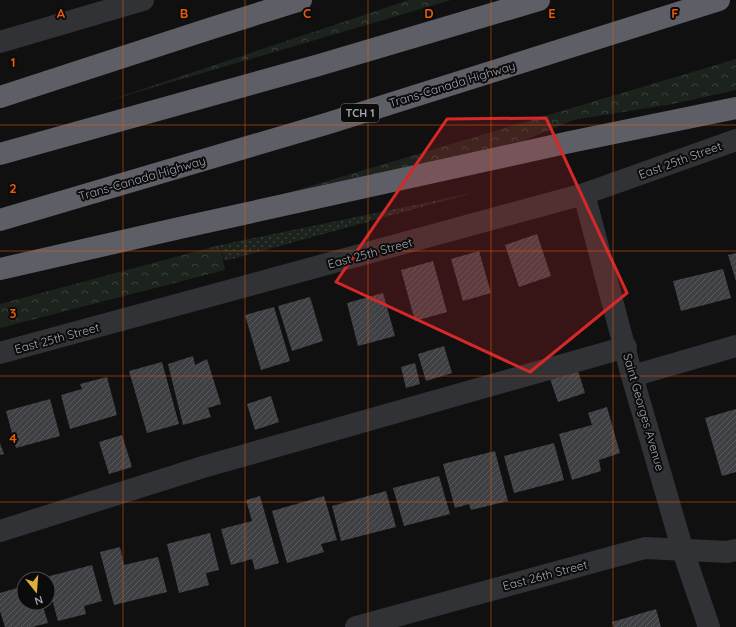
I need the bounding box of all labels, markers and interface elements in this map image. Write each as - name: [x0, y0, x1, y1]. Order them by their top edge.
- text: A: [57, 5, 66, 21]
- text: B: [180, 5, 188, 21]
- text: C: [303, 5, 311, 21]
- text: D: [424, 5, 434, 21]
- text: E: [548, 5, 556, 21]
- text: F: [671, 5, 679, 21]
- text: 1: [10, 54, 16, 70]
- street label: Trans-Canada Highway: [387, 58, 517, 110]
- road number: TCH 1: [341, 104, 379, 122]
- street label: East 25th Street: [636, 138, 724, 182]
- street label: Trans-Canada Highway: [77, 153, 207, 203]
- text: 2: [9, 180, 17, 196]
- street label: East 25th Street: [326, 234, 414, 272]
- text: 3: [10, 305, 17, 321]
- street label: East 25th Street: [13, 319, 101, 357]
- street label: Saint Georges Avenue: [620, 351, 668, 473]
- text: 4: [9, 430, 17, 446]
- street label: East 26th Street: [501, 556, 589, 594]
- north arrow: [16, 571, 56, 611]
- text: N: [33, 593, 45, 608]

